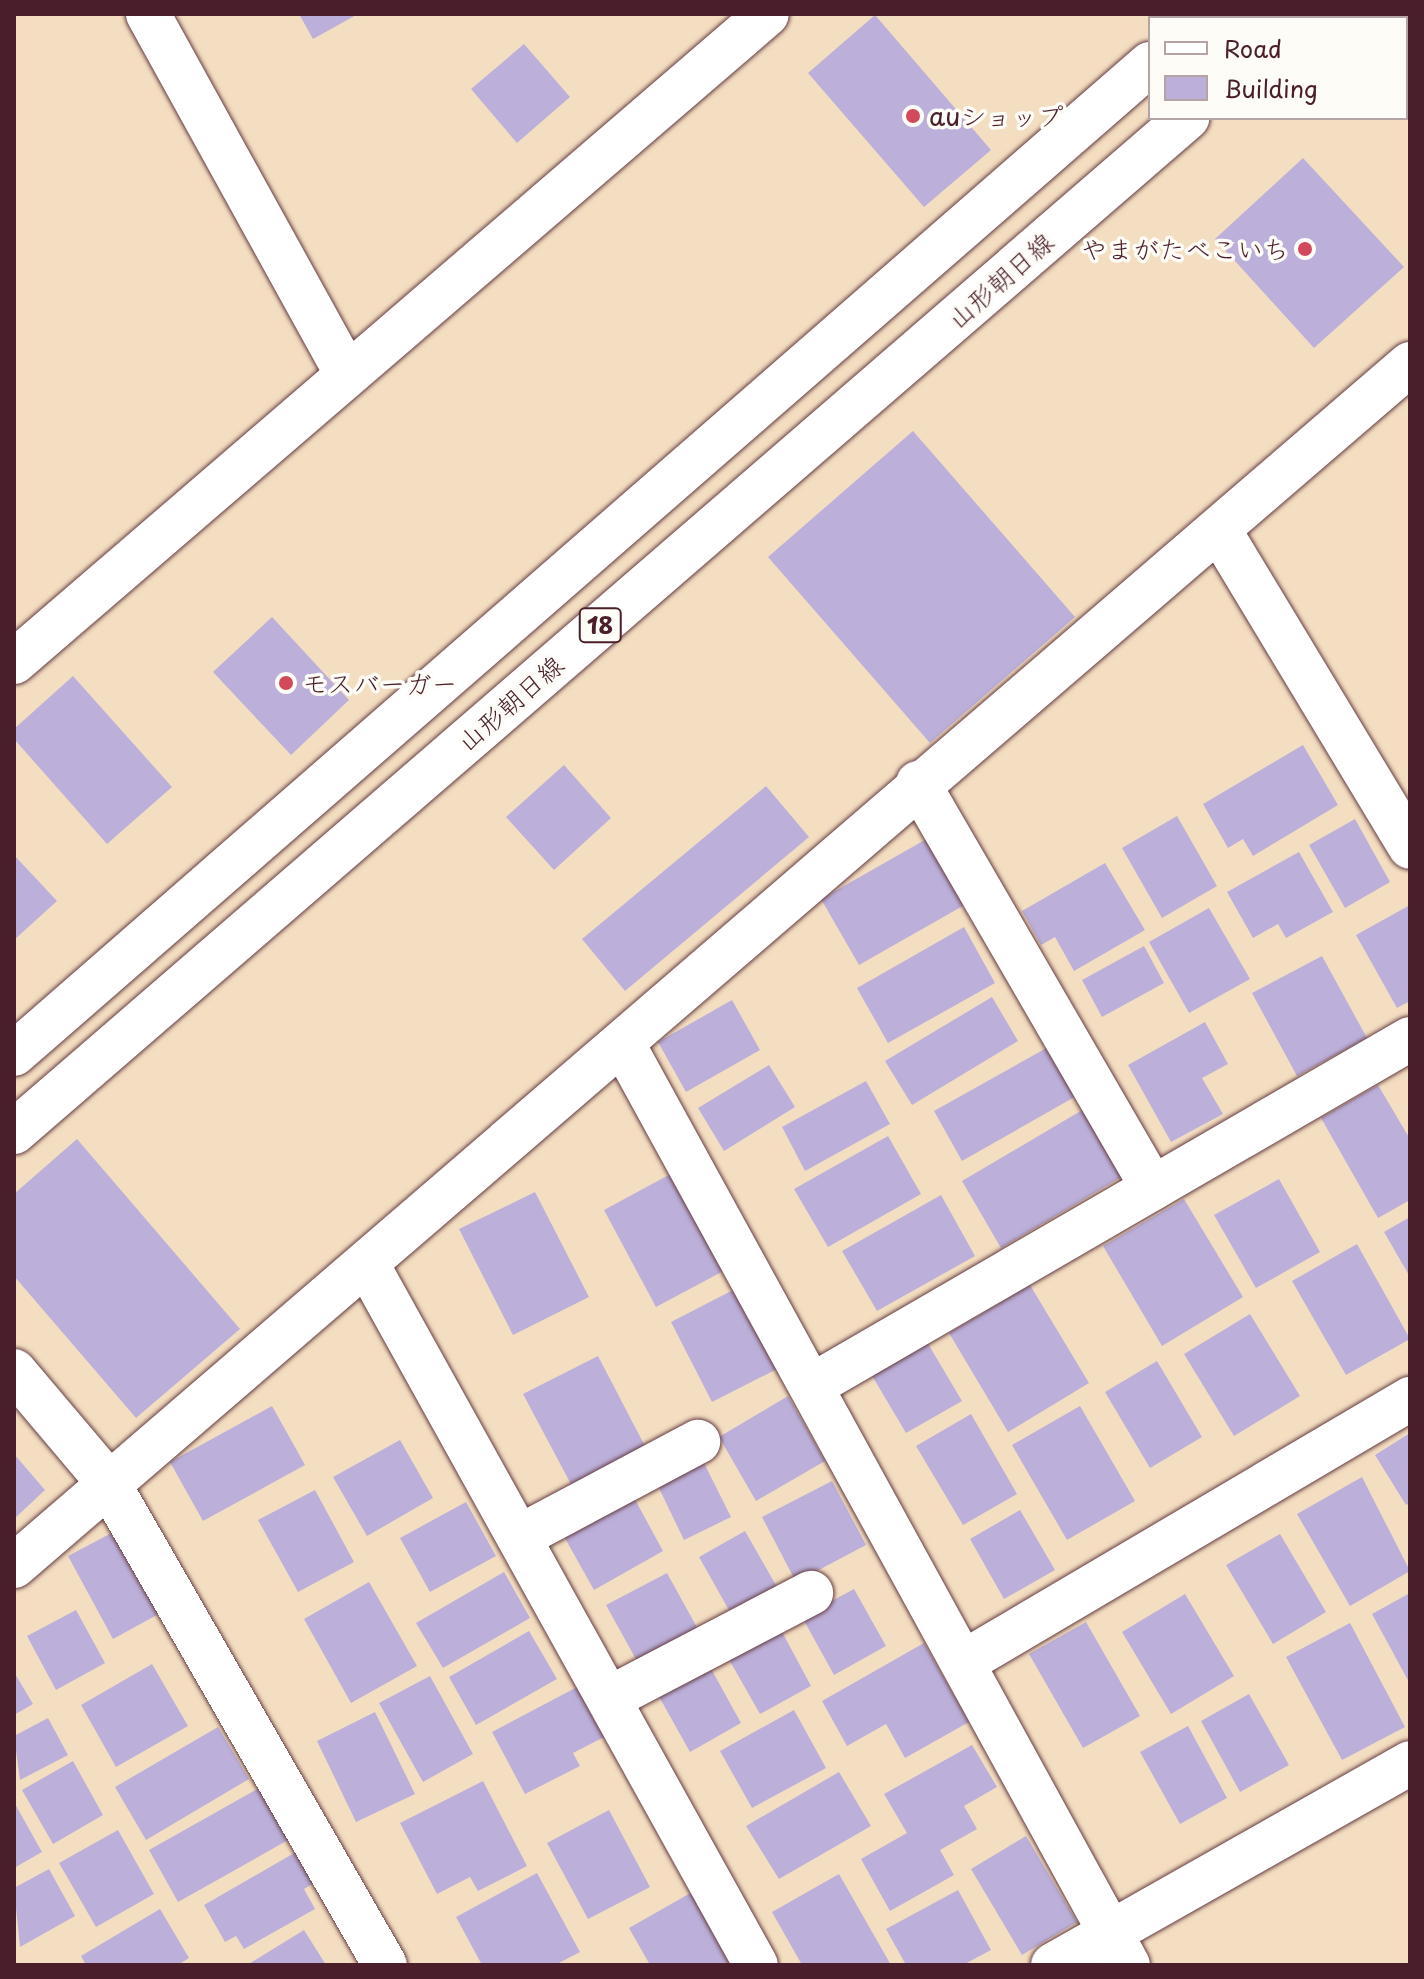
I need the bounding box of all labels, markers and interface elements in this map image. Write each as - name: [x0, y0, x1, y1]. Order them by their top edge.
- legend: [1148, 16, 1408, 120]
- text: Road: [1224, 30, 1282, 66]
- text: Building: [1224, 70, 1318, 106]
- place label: auショップ: [929, 100, 1064, 132]
- marker: auショップ: [904, 107, 922, 125]
- street label: 山形朝日線: [941, 226, 1059, 334]
- place label: やまがたべこいち: [1081, 233, 1289, 265]
- marker: やまがたべこいち: [1296, 240, 1314, 258]
- road number: 18: [578, 605, 622, 645]
- street label: 山形朝日線: [451, 649, 569, 757]
- place label: モスバーガー: [302, 667, 458, 699]
- marker: モスバーガー: [277, 674, 295, 692]

